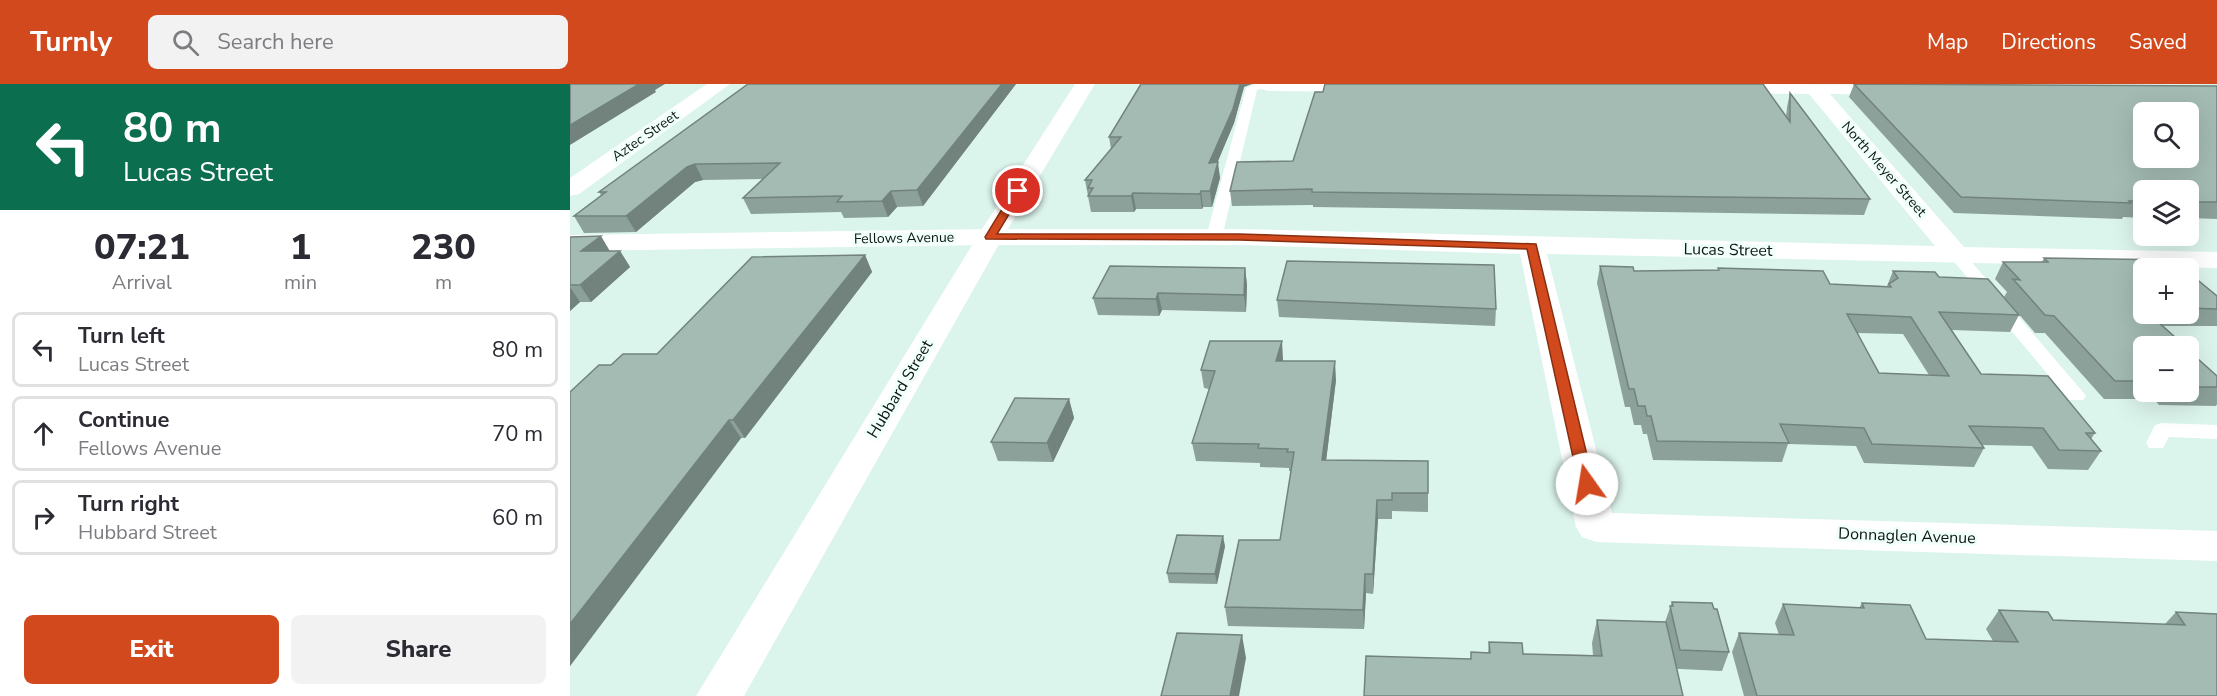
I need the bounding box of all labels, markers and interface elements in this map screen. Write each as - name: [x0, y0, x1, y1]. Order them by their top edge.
- search box: [148, 15, 568, 69]
- text: Turnly: [30, 23, 112, 61]
- icon: search: [169, 26, 202, 59]
- text: Search here: [217, 27, 334, 57]
- text: Map: [1927, 28, 1968, 56]
- text: Directions: [2001, 28, 2096, 56]
- text: Saved: [2129, 28, 2187, 56]
- text: 80 m: [123, 100, 222, 157]
- map controls: [2133, 102, 2199, 402]
- button: search: [2133, 102, 2199, 168]
- street label: Aztec Street: [608, 106, 682, 166]
- icon: left: [24, 108, 102, 186]
- street label: North Meyer Street: [1837, 117, 1931, 221]
- text: Lucas Street: [123, 154, 273, 191]
- pin: [992, 165, 1043, 216]
- icon: arrive: [1001, 174, 1034, 207]
- button: layers: [2133, 180, 2199, 246]
- text: 07:21: [94, 223, 190, 272]
- text: 1: [290, 223, 311, 272]
- text: 230: [411, 223, 476, 272]
- street label: Fellows Avenue: [854, 228, 954, 248]
- street label: Lucas Street: [1683, 238, 1773, 262]
- button: +: [2133, 258, 2199, 324]
- text: Arrival: [112, 269, 172, 296]
- text: min: [284, 269, 317, 296]
- text: m: [435, 269, 452, 296]
- text: Turn left: [78, 321, 165, 351]
- icon: left: [27, 333, 60, 366]
- text: 80 m: [492, 335, 543, 365]
- street label: Hubbard Street: [862, 335, 938, 442]
- button: −: [2133, 336, 2199, 402]
- text: Lucas Street: [78, 351, 189, 378]
- text: Continue: [78, 405, 169, 435]
- icon: ahead: [27, 417, 60, 450]
- text: 70 m: [492, 419, 543, 449]
- text: Fellows Avenue: [78, 435, 221, 462]
- position arrow: [1555, 452, 1619, 516]
- text: Turn right: [78, 489, 179, 519]
- icon: right: [27, 501, 60, 534]
- text: 60 m: [492, 503, 543, 533]
- text: Hubbard Street: [78, 519, 217, 546]
- street label: Donnaglen Avenue: [1838, 523, 1976, 549]
- button: Exit: [24, 615, 279, 684]
- button: Share: [291, 615, 546, 684]

